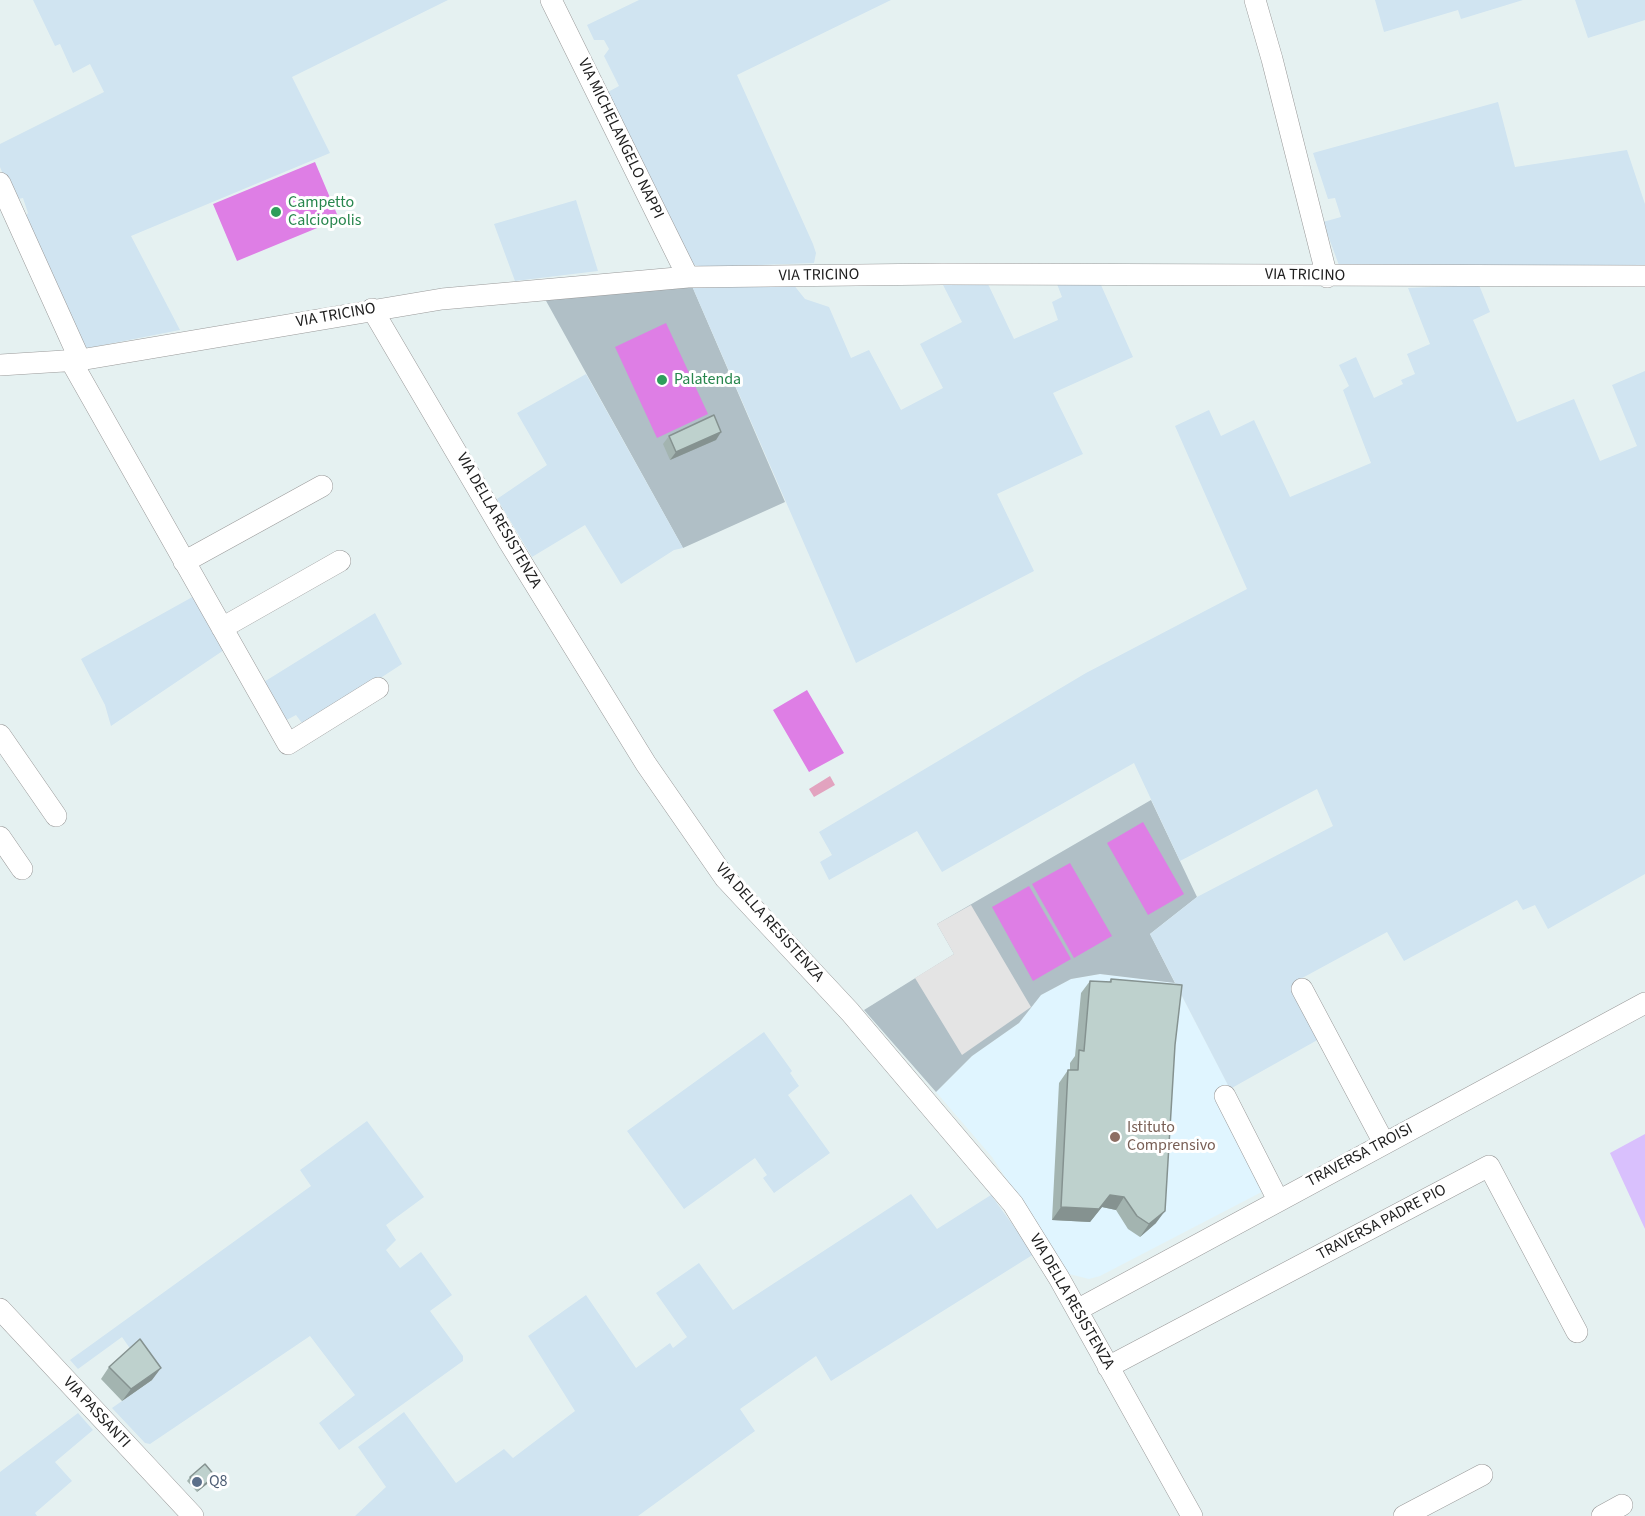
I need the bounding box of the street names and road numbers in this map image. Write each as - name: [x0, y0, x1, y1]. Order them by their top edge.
- street label: VIA MICHELANGELO NAPPI: [573, 56, 667, 222]
- street label: VIA TRICINO: [779, 266, 859, 286]
- street label: VIA TRICINO: [1265, 266, 1345, 286]
- street label: VIA TRICINO: [295, 300, 377, 332]
- street label: VIA DELLA RESISTENZA: [451, 450, 545, 592]
- street label: VIA DELLA RESISTENZA: [711, 860, 827, 986]
- street label: TRAVERSA TROISI: [1304, 1120, 1416, 1192]
- street label: TRAVERSA PADRE PIO: [1314, 1181, 1450, 1265]
- street label: VIA DELLA RESISTENZA: [1024, 1231, 1118, 1373]
- street label: VIA PASSANTI: [58, 1374, 134, 1452]

